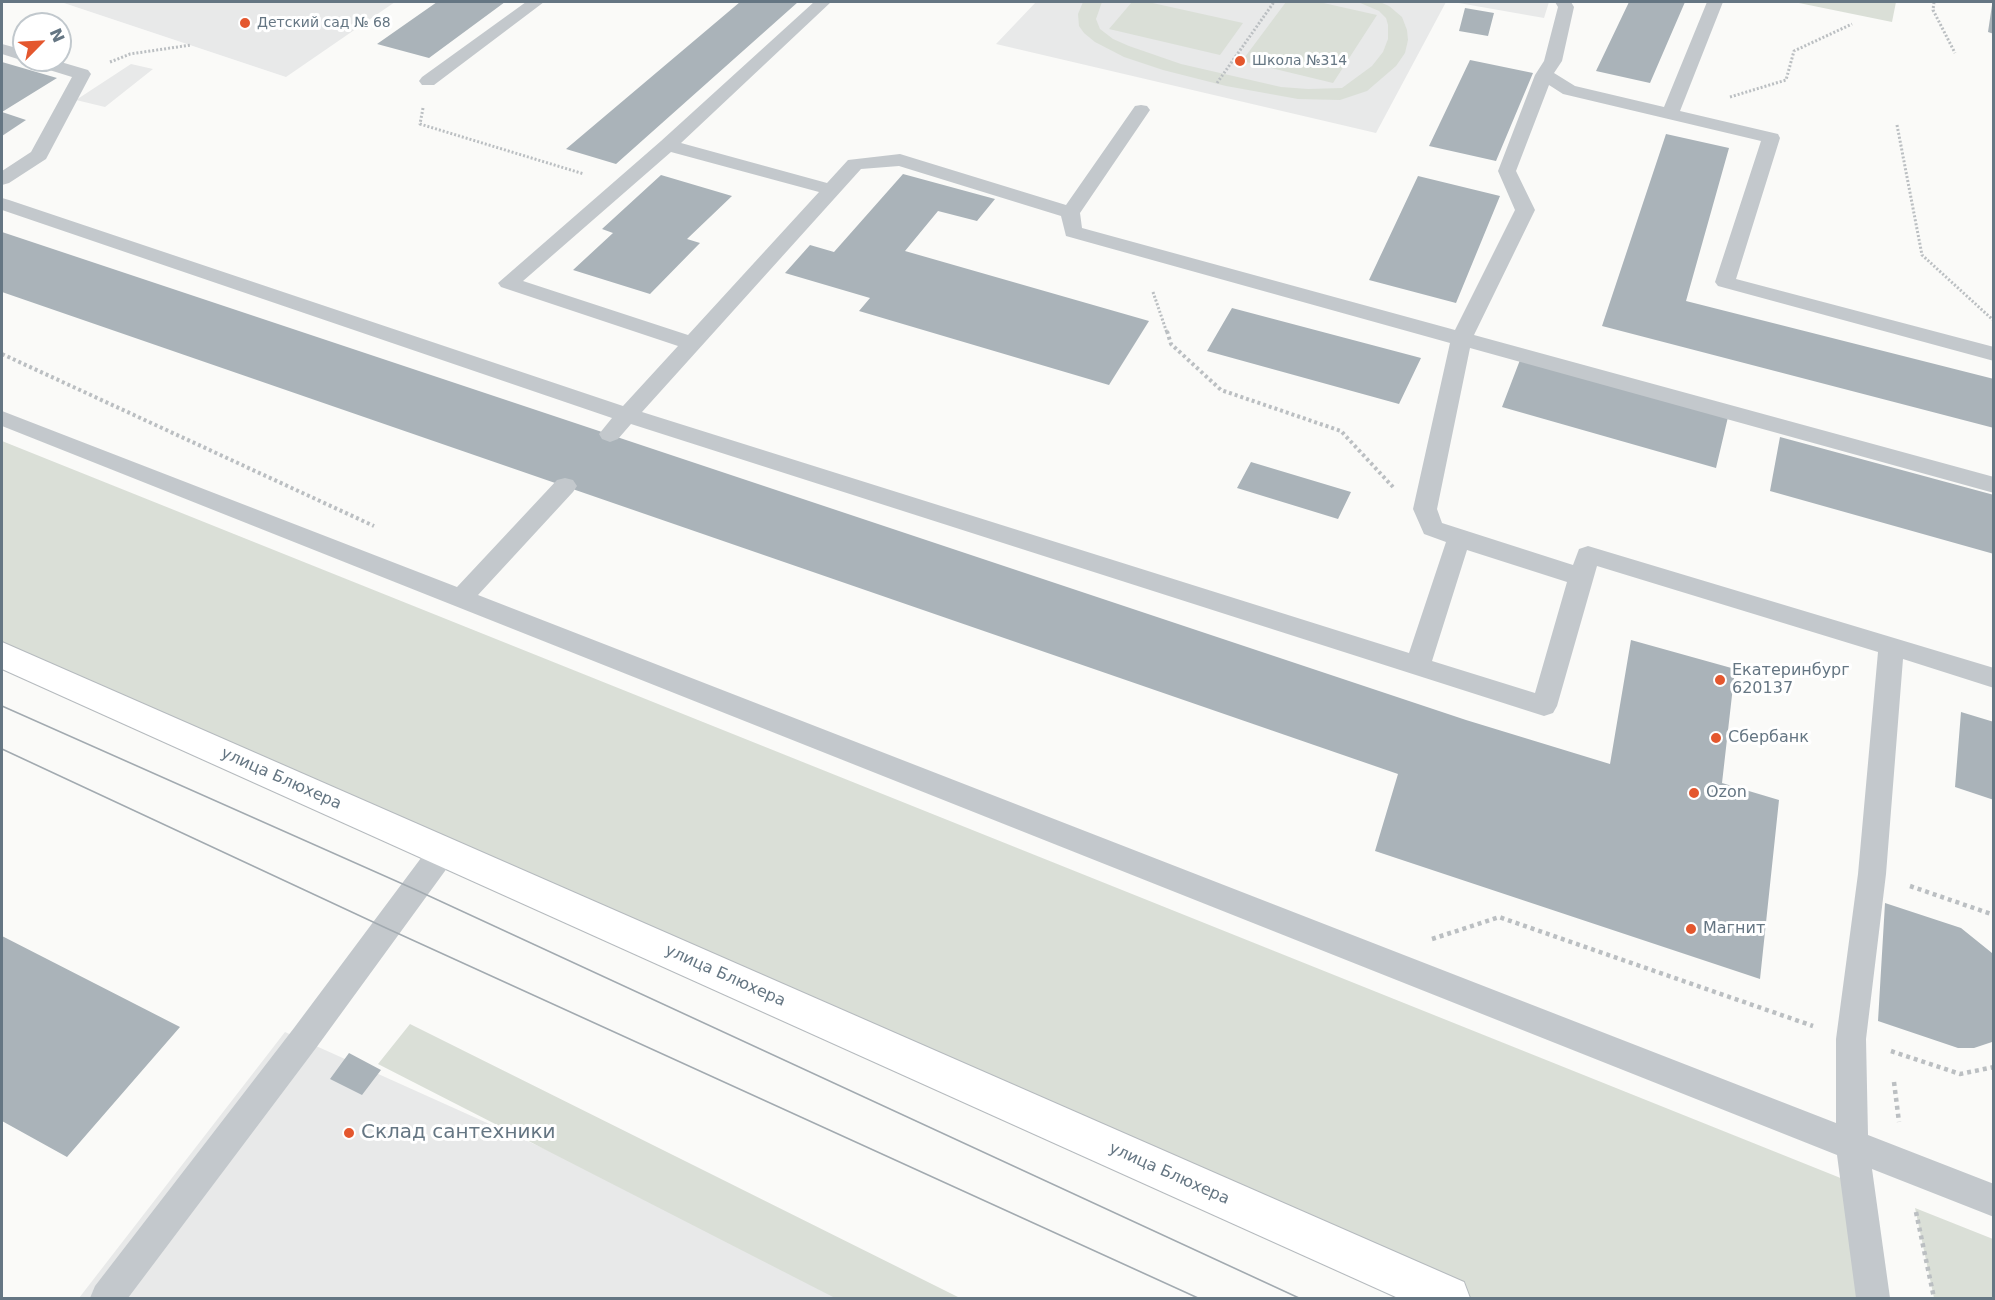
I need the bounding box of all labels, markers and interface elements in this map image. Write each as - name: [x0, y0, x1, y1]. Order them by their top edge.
- north arrow: [12, 12, 72, 72]
- place label: Детский сад № 68: [257, 15, 391, 31]
- marker: Детский сад № 68: [238, 16, 252, 30]
- text: N: [46, 25, 68, 45]
- place label: Школа №314: [1252, 53, 1347, 69]
- marker: Школа №314: [1233, 54, 1247, 68]
- place label: Екатеринбург 620137: [1732, 661, 1850, 699]
- marker: Екатеринбург 620137: [1713, 673, 1727, 687]
- place label: Сбербанк: [1728, 728, 1809, 748]
- marker: Сбербанк: [1709, 731, 1723, 745]
- street label: улица Блюхера: [218, 744, 344, 814]
- place label: Ozon: [1706, 783, 1747, 803]
- marker: Ozon: [1687, 786, 1701, 800]
- place label: Магнит: [1703, 919, 1765, 939]
- marker: Магнит: [1684, 922, 1698, 936]
- street label: улица Блюхера: [662, 941, 788, 1011]
- place label: Склад сантехники: [361, 1121, 556, 1145]
- marker: Склад сантехники: [342, 1126, 356, 1140]
- street label: улица Блюхера: [1106, 1139, 1232, 1209]

